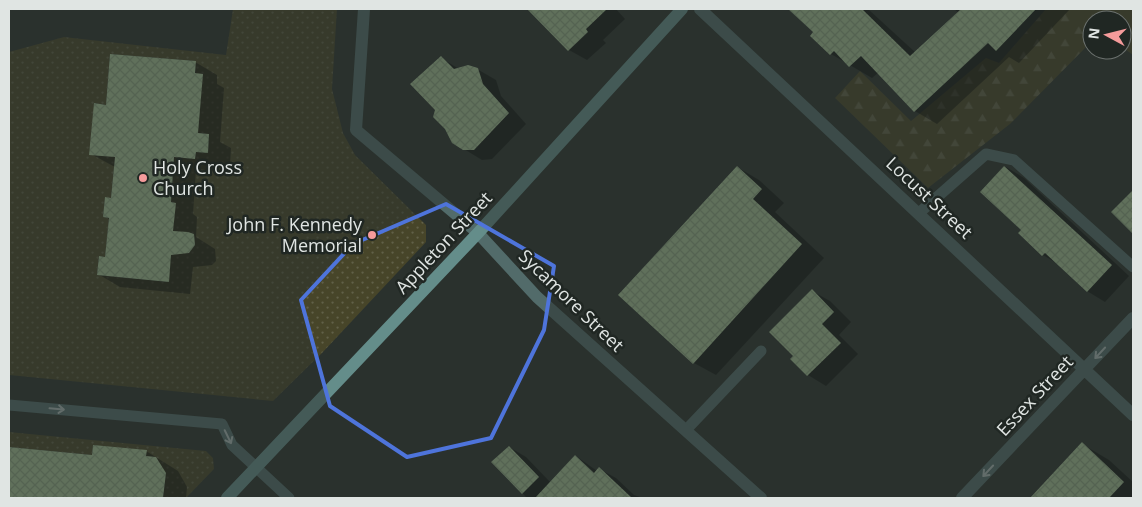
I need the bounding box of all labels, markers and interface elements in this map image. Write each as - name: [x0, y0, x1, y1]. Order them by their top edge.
- north arrow: [1082, 10, 1132, 60]
- text: N: [1083, 27, 1104, 40]
- street label: Locust Street: [881, 151, 978, 243]
- place label: Holy Cross Church: [153, 155, 242, 200]
- marker: Holy Cross Church: [137, 172, 149, 184]
- street label: Appleton Street: [390, 186, 497, 299]
- place label: John F. Kennedy Memorial: [226, 212, 363, 257]
- marker: John F. Kennedy Memorial: [366, 229, 378, 241]
- street label: Sycamore Street: [514, 244, 629, 357]
- one-way arrow: [1094, 347, 1106, 359]
- street label: Essex Street: [991, 350, 1078, 441]
- one-way arrow: [49, 404, 65, 414]
- one-way arrow: [224, 430, 234, 445]
- one-way arrow: [982, 465, 994, 477]

